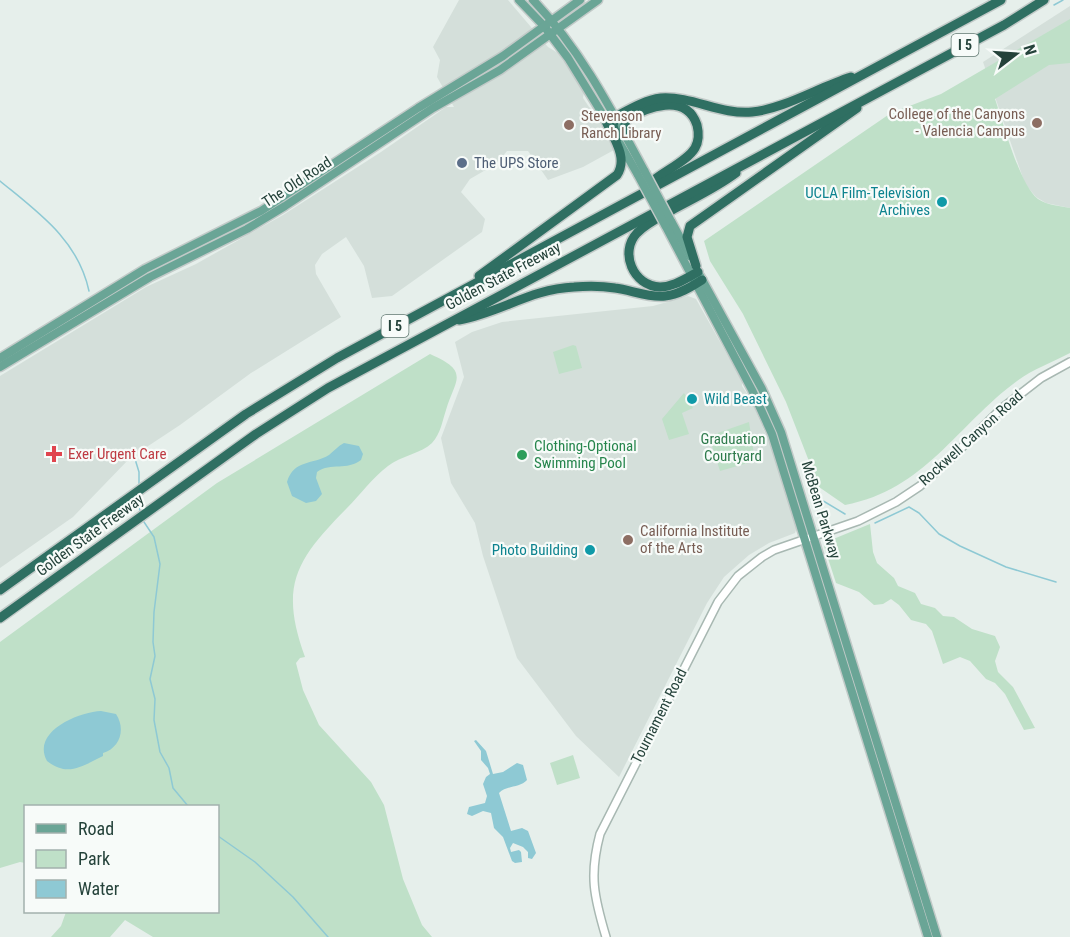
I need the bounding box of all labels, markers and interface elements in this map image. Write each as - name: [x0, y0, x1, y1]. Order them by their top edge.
- north arrow: [986, 24, 1046, 84]
- road number: I 5: [952, 34, 978, 56]
- text: N: [1019, 42, 1040, 57]
- place label: College of the Canyons - Valencia Campus: [889, 105, 1025, 140]
- place label: Stevenson Ranch Library: [581, 107, 661, 142]
- marker: College of the Canyons - Valencia Campus: [1030, 116, 1044, 130]
- marker: Stevenson Ranch Library: [562, 118, 576, 132]
- street label: The Old Road: [259, 153, 335, 211]
- place label: The UPS Store: [474, 154, 559, 172]
- marker: The UPS Store: [455, 156, 469, 170]
- place label: UCLA Film-Television Archives: [805, 184, 930, 219]
- marker: UCLA Film-Television Archives: [935, 195, 949, 209]
- street label: Golden State Freeway: [442, 238, 564, 314]
- road number: I 5: [382, 315, 408, 337]
- street label: Rockwell Canyon Road: [915, 387, 1027, 489]
- place label: Wild Beast: [704, 390, 767, 408]
- marker: Wild Beast: [685, 392, 699, 406]
- park label: Graduation Courtyard: [701, 430, 765, 465]
- place label: Clothing-Optional Swimming Pool: [534, 437, 637, 472]
- marker: Exer Urgent Care: [45, 445, 63, 463]
- place label: Exer Urgent Care: [68, 445, 167, 463]
- marker: Clothing-Optional Swimming Pool: [515, 448, 529, 462]
- street label: McBean Parkway: [798, 459, 844, 561]
- street label: Golden State Freeway: [33, 490, 147, 580]
- place label: California Institute of the Arts: [640, 522, 750, 557]
- marker: California Institute of the Arts: [621, 533, 635, 547]
- place label: Photo Building: [492, 541, 578, 559]
- marker: Photo Building: [583, 543, 597, 557]
- street label: Tournament Road: [627, 665, 691, 767]
- legend: [24, 805, 219, 913]
- text: Road: [78, 818, 114, 839]
- text: Park: [78, 848, 110, 869]
- text: Water: [78, 878, 120, 899]

